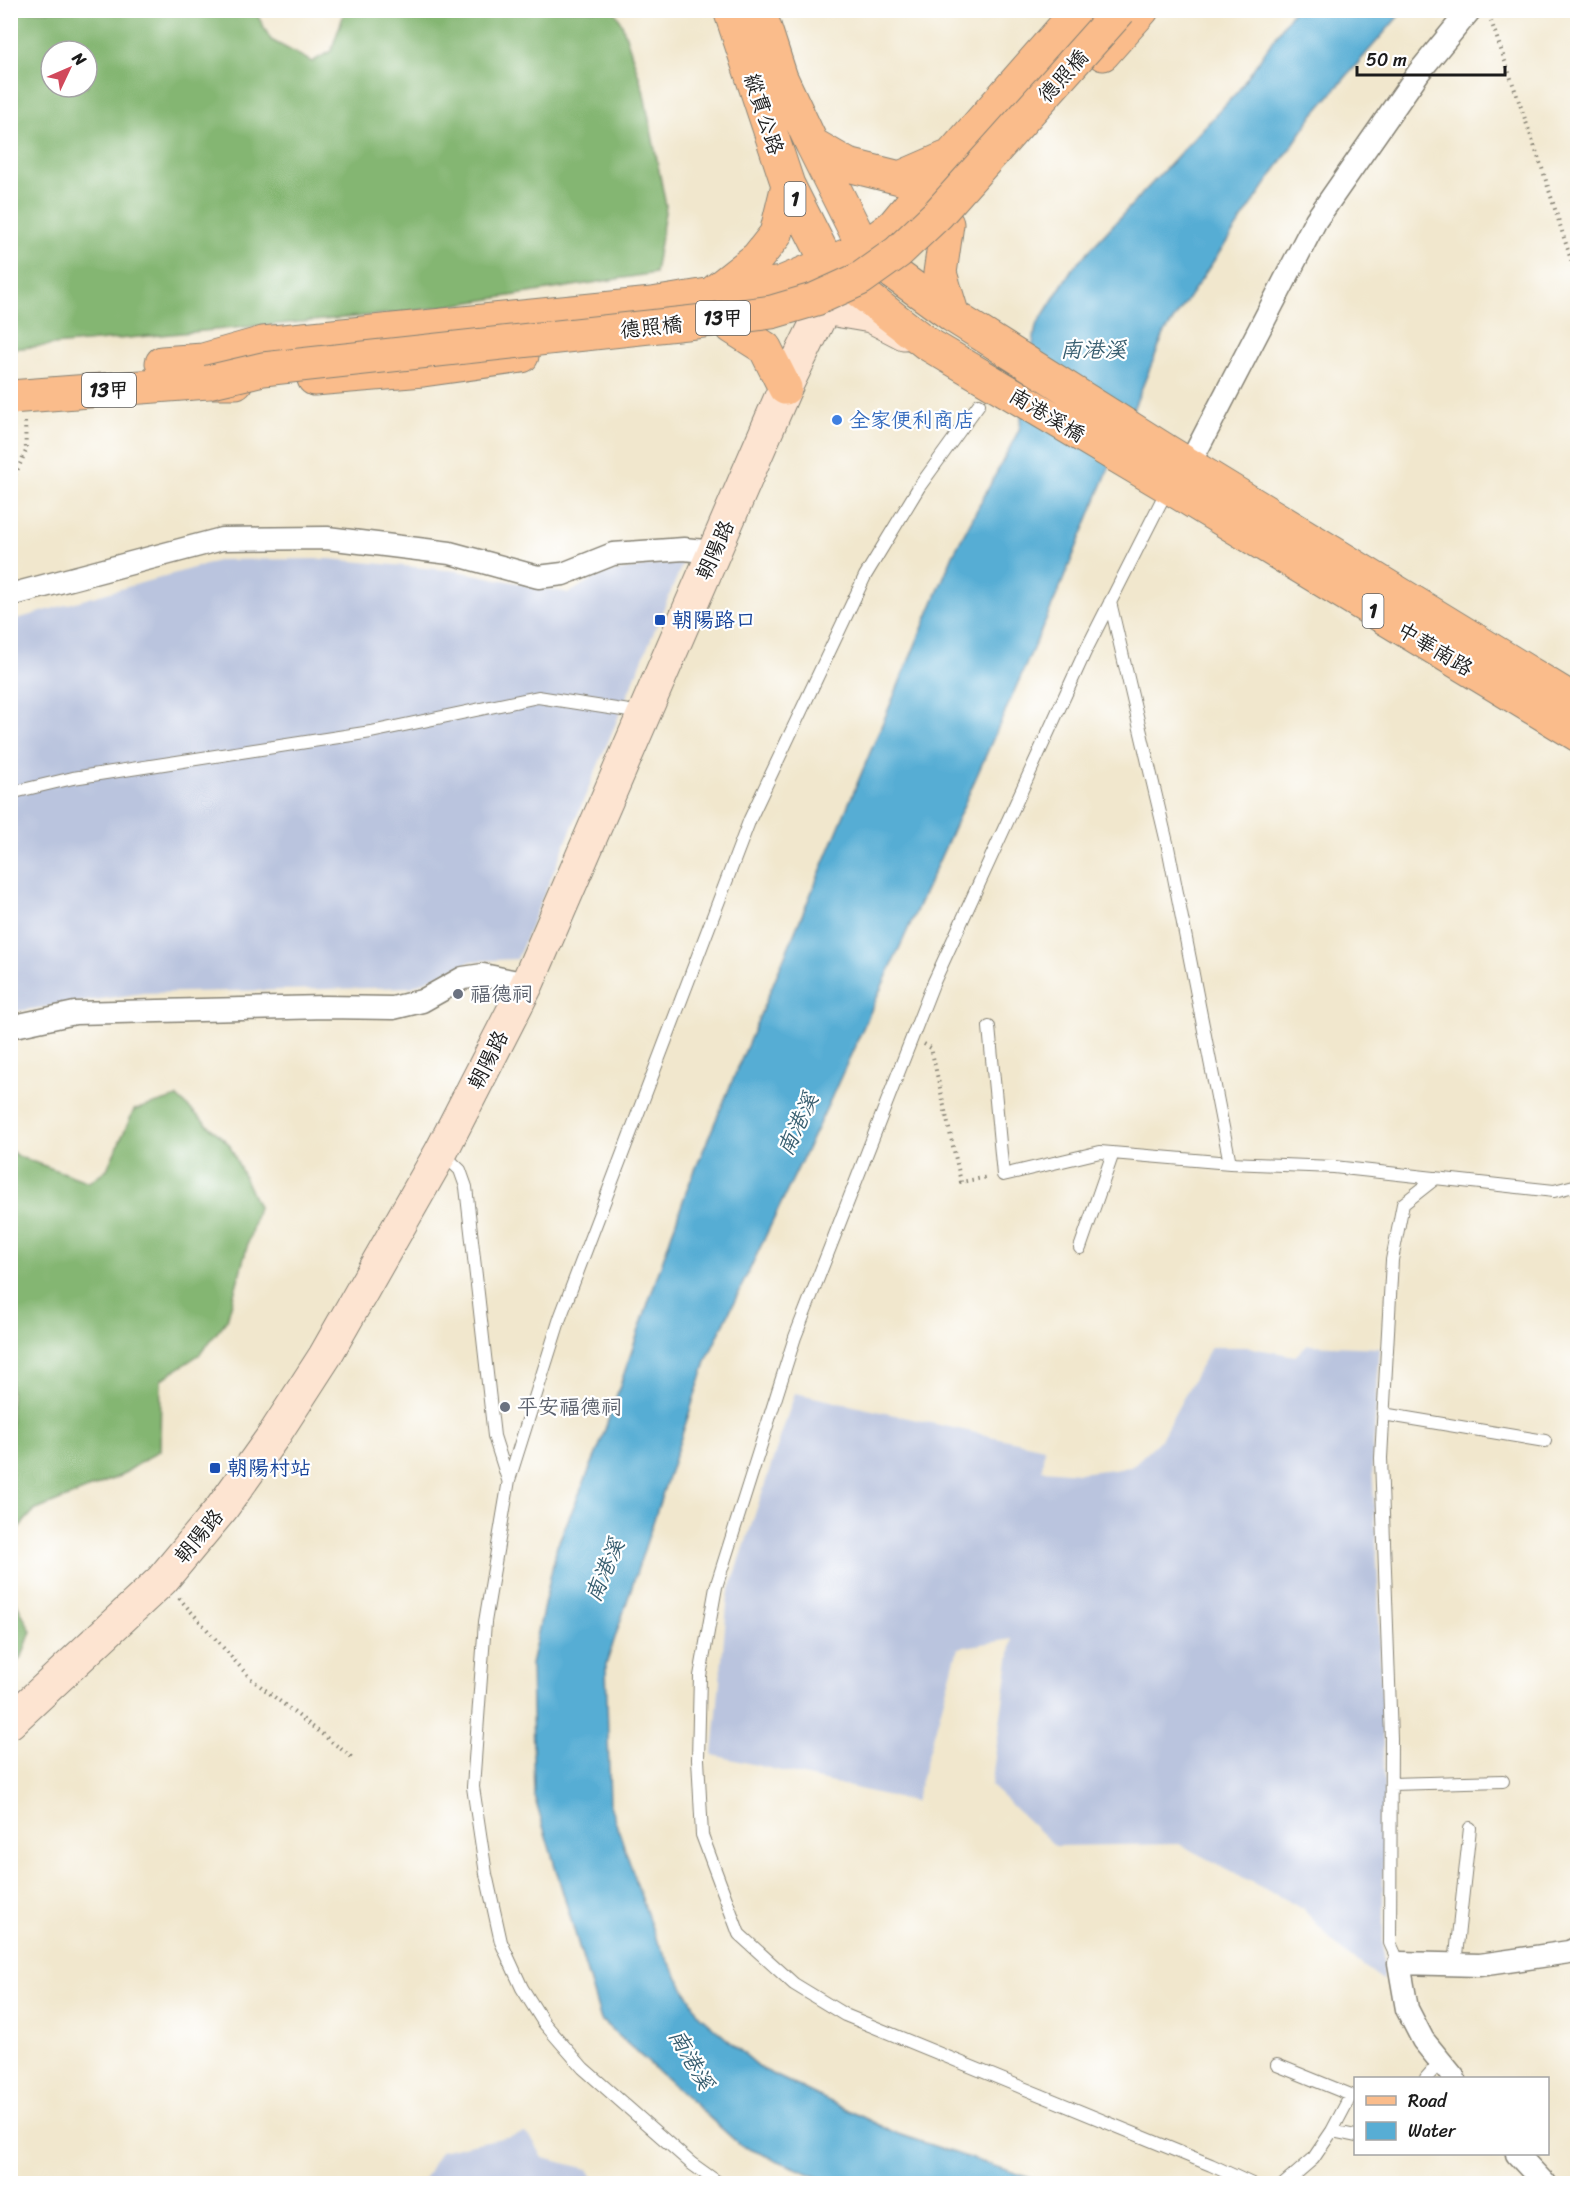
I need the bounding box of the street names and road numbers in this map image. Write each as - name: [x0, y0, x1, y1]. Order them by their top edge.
- street label: 德照橋: [1028, 40, 1098, 112]
- street label: 縱貫公路: [733, 68, 795, 160]
- road number: 1: [784, 182, 806, 216]
- road number: 13甲: [696, 301, 750, 335]
- street label: 德照橋: [618, 305, 684, 349]
- road number: 13甲: [82, 373, 136, 407]
- street label: 南港溪橋: [1001, 377, 1093, 453]
- street label: 朝陽路: [685, 513, 745, 587]
- road number: 1: [1362, 594, 1384, 628]
- street label: 中華南路: [1389, 611, 1481, 687]
- street label: 朝陽路: [457, 1023, 519, 1097]
- street label: 朝陽路: [164, 1500, 234, 1572]

